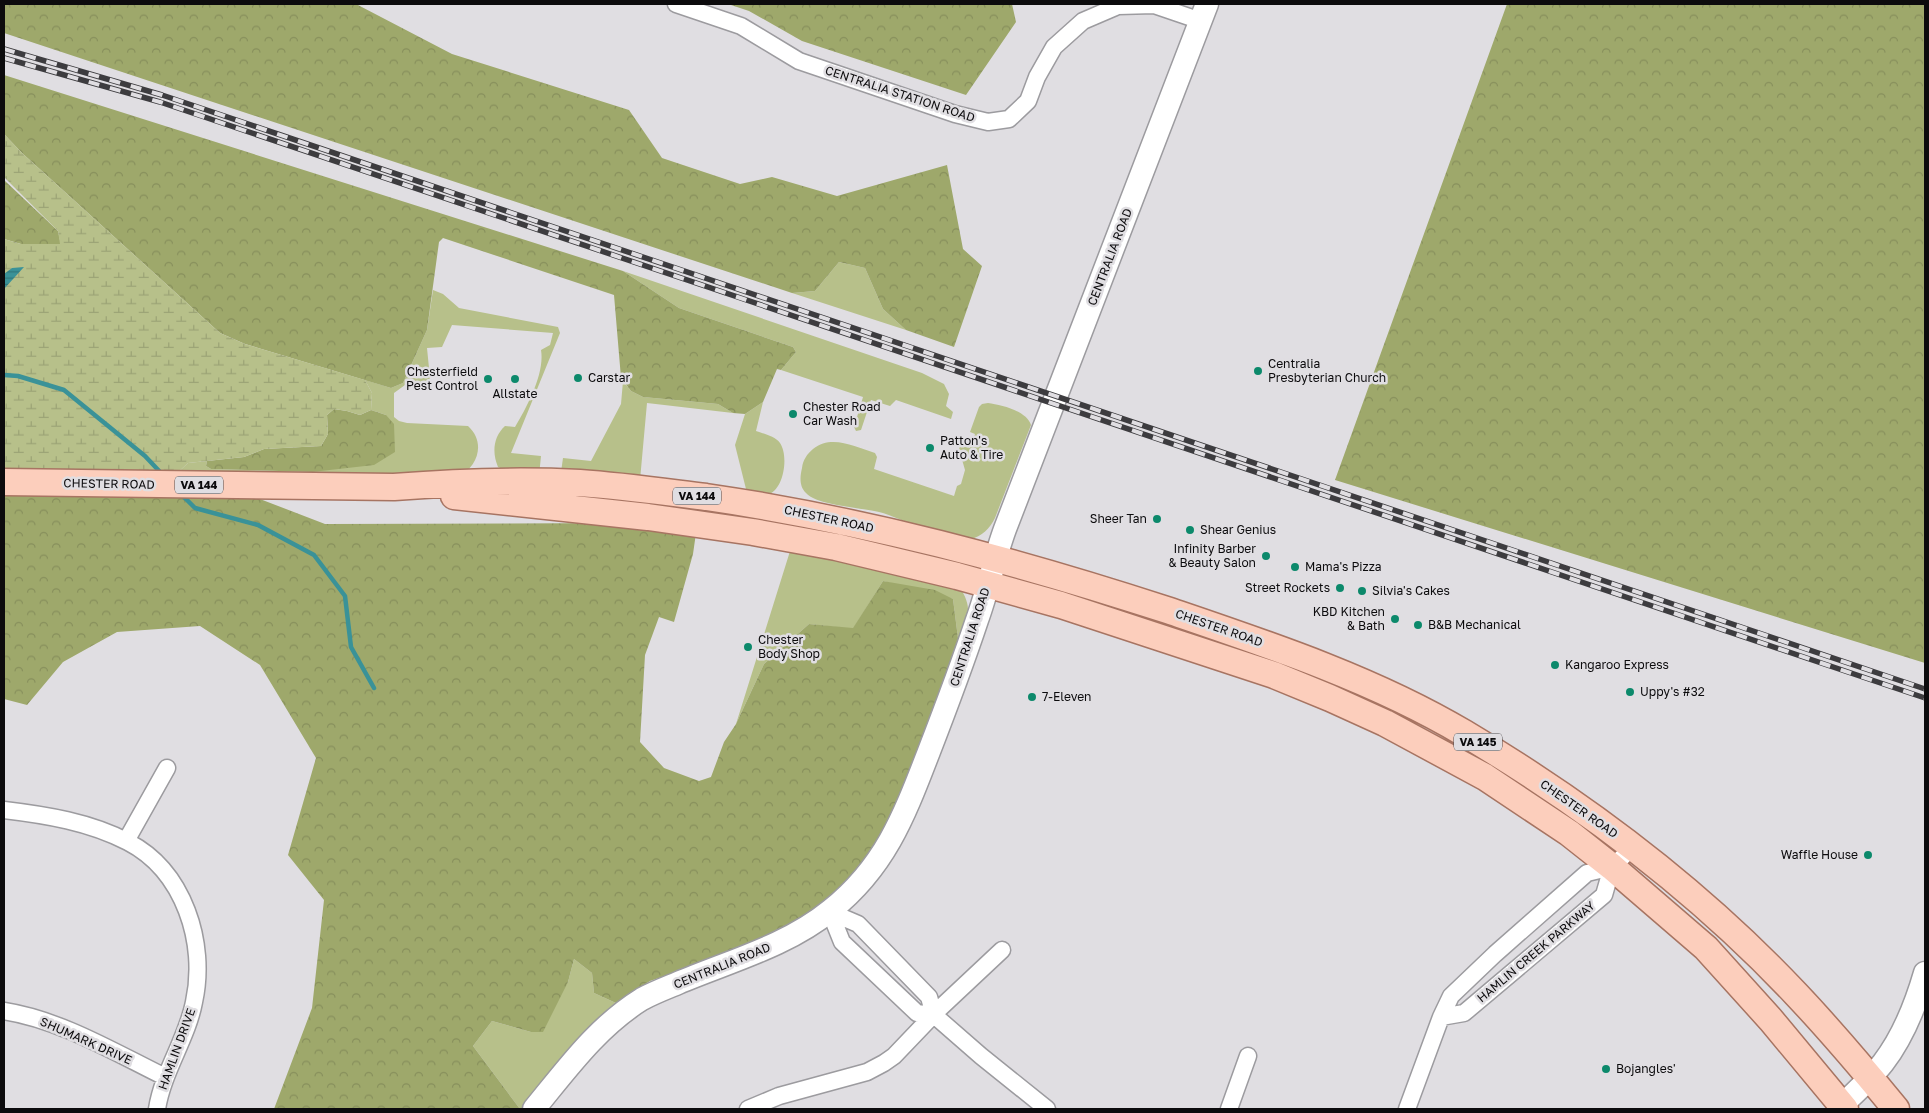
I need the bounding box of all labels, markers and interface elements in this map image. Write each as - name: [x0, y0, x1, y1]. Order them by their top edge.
- street label: CENTRALIA STATION ROAD: [823, 62, 977, 125]
- street label: CENTRALIA ROAD: [1084, 206, 1135, 308]
- place label: Centralia Presbyterian Church: [1268, 356, 1386, 385]
- place label: Chesterfield Pest Control: [406, 364, 478, 393]
- marker: Centralia Presbyterian Church: [1252, 365, 1264, 377]
- place label: Carstar: [588, 370, 631, 385]
- marker: Carstar: [572, 372, 584, 384]
- marker: Chesterfield Pest Control: [482, 373, 494, 385]
- marker: Allstate: [509, 373, 521, 385]
- place label: Allstate: [492, 386, 538, 401]
- place label: Chester Road Car Wash: [803, 399, 881, 428]
- marker: Chester Road Car Wash: [787, 408, 799, 420]
- place label: Patton's Auto & Tire: [940, 433, 1003, 462]
- marker: Patton's Auto & Tire: [924, 442, 936, 454]
- street label: CHESTER ROAD: [63, 475, 155, 492]
- road number: VA 144: [175, 476, 223, 494]
- road number: VA 144: [673, 488, 721, 504]
- street label: CHESTER ROAD: [783, 502, 875, 535]
- place label: Sheer Tan: [1090, 511, 1147, 526]
- marker: Sheer Tan: [1151, 513, 1163, 525]
- place label: Shear Genius: [1200, 522, 1276, 537]
- marker: Shear Genius: [1184, 524, 1196, 536]
- place label: Infinity Barber & Beauty Salon: [1168, 541, 1256, 570]
- marker: Infinity Barber & Beauty Salon: [1260, 550, 1272, 562]
- place label: Mama's Pizza: [1305, 559, 1382, 574]
- marker: Mama's Pizza: [1289, 561, 1301, 573]
- place label: Street Rockets: [1245, 580, 1330, 595]
- marker: Street Rockets: [1334, 582, 1346, 594]
- place label: Silvia's Cakes: [1372, 583, 1450, 598]
- street label: CENTRALIA ROAD: [946, 585, 993, 688]
- marker: Silvia's Cakes: [1356, 585, 1368, 597]
- place label: KBD Kitchen & Bath: [1313, 604, 1385, 633]
- street label: CHESTER ROAD: [1174, 606, 1265, 649]
- marker: KBD Kitchen & Bath: [1389, 613, 1401, 625]
- place label: B&B Mechanical: [1428, 617, 1521, 632]
- marker: B&B Mechanical: [1412, 619, 1424, 631]
- place label: Chester Body Shop: [758, 632, 820, 661]
- marker: Chester Body Shop: [742, 641, 754, 653]
- place label: Kangaroo Express: [1565, 657, 1669, 672]
- marker: Kangaroo Express: [1549, 659, 1561, 671]
- place label: Uppy's #32: [1640, 684, 1705, 699]
- marker: Uppy's #32: [1624, 686, 1636, 698]
- place label: 7-Eleven: [1042, 689, 1092, 704]
- marker: 7-Eleven: [1026, 691, 1038, 703]
- road number: VA 145: [1454, 734, 1502, 750]
- street label: CHESTER ROAD: [1538, 776, 1621, 841]
- place label: Waffle House: [1781, 847, 1858, 862]
- marker: Waffle House: [1862, 849, 1874, 861]
- street label: HAMLIN CREEK PARKWAY: [1474, 898, 1598, 1005]
- street label: CENTRALIA ROAD: [671, 939, 772, 992]
- street label: HAMLIN DRIVE: [155, 1006, 198, 1092]
- street label: SHUMARK DRIVE: [38, 1014, 135, 1068]
- place label: Bojangles': [1616, 1061, 1676, 1076]
- marker: Bojangles': [1600, 1063, 1612, 1075]

